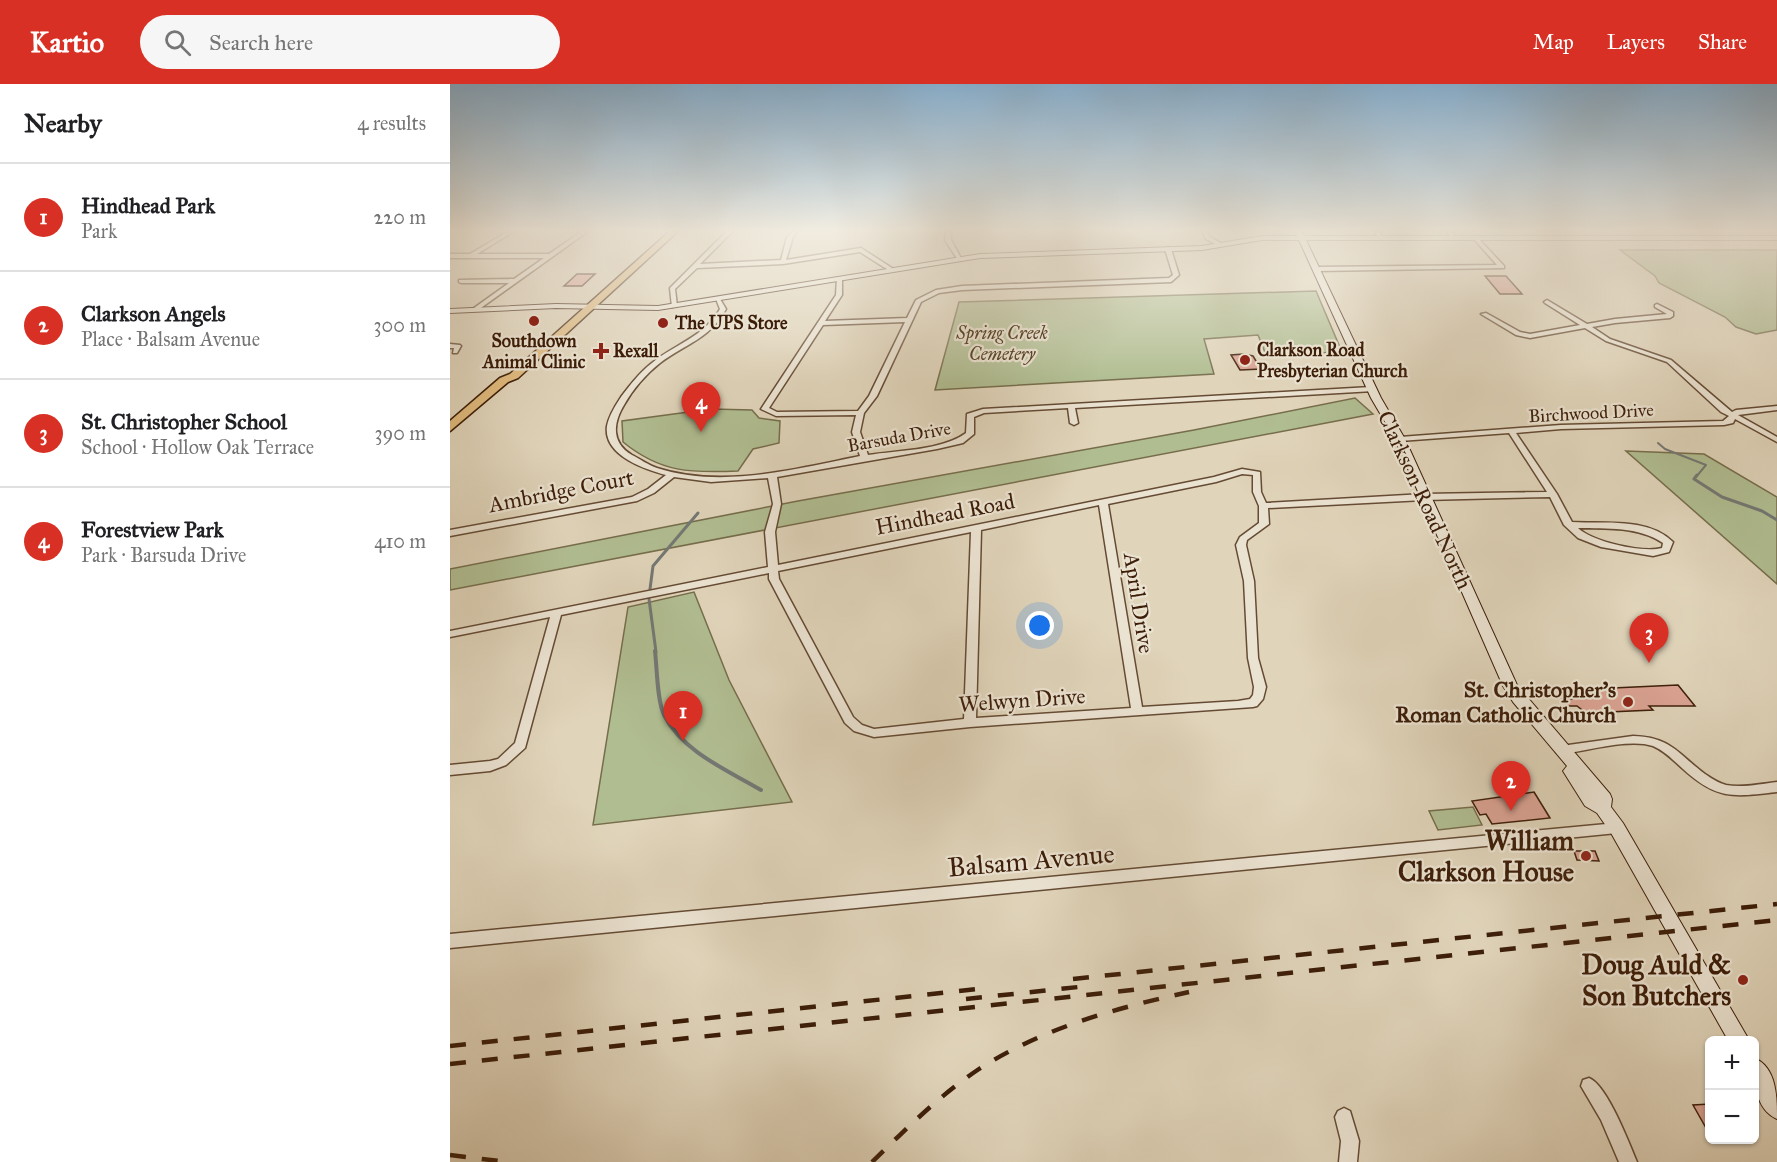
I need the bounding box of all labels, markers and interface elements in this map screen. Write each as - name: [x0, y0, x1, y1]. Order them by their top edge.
- search box: [140, 15, 560, 69]
- text: Kartio: [30, 25, 104, 60]
- icon: search: [161, 26, 194, 59]
- text: Search here: [209, 29, 313, 56]
- text: Map: [1533, 29, 1574, 55]
- text: Layers: [1607, 29, 1665, 55]
- text: Share: [1698, 29, 1747, 55]
- text: Nearby: [24, 107, 102, 139]
- text: 4 results: [357, 111, 426, 135]
- text: Hindhead Park: [81, 192, 215, 219]
- text: 1: [40, 205, 47, 229]
- text: 220 m: [374, 205, 426, 229]
- text: Park: [81, 219, 117, 243]
- text: Clarkson Angels: [81, 300, 226, 327]
- place label: The UPS Store: [674, 312, 788, 334]
- text: 2: [39, 313, 48, 337]
- text: 300 m: [374, 313, 426, 337]
- marker: Southdown Animal Clinic: [527, 314, 541, 328]
- marker: The UPS Store: [656, 316, 670, 330]
- park label: Spring Creek Cemetery: [955, 322, 1048, 365]
- text: Place · Balsam Avenue: [81, 327, 260, 351]
- place label: Southdown Animal Clinic: [482, 330, 586, 373]
- place label: Clarkson Road Presbyterian Church: [1257, 339, 1409, 383]
- place label: Rexall: [613, 340, 659, 362]
- marker: Rexall: [594, 344, 608, 358]
- marker: Clarkson Road Presbyterian Church: [1238, 353, 1252, 367]
- pin: 4: [682, 382, 720, 432]
- street label: Birchwood Drive: [1528, 399, 1654, 427]
- street label: Clarkson Road North: [1372, 406, 1478, 594]
- text: St. Christopher School: [81, 408, 287, 435]
- street label: Barsuda Drive: [846, 417, 952, 457]
- text: 3: [40, 421, 48, 445]
- text: 390 m: [375, 421, 426, 445]
- text: School · Hollow Oak Terrace: [81, 435, 314, 459]
- street label: Ambridge Court: [485, 464, 636, 518]
- street label: Hindhead Road: [873, 487, 1017, 541]
- text: Forestview Park: [81, 516, 224, 543]
- text: 4: [38, 529, 49, 553]
- text: 410 m: [374, 529, 426, 553]
- text: Park · Barsuda Drive: [81, 543, 246, 567]
- street label: April Drive: [1118, 550, 1160, 655]
- your location: [1025, 611, 1054, 640]
- pin: 3: [1630, 614, 1668, 663]
- place label: St. Christopher's Roman Catholic Church: [1395, 676, 1617, 728]
- street label: Welwyn Drive: [958, 682, 1086, 718]
- pin: 1: [664, 692, 702, 741]
- marker: St. Christopher's Roman Catholic Church: [1621, 695, 1635, 709]
- pin: 2: [1492, 762, 1530, 811]
- place label: William Clarkson House: [1398, 824, 1574, 888]
- street label: Balsam Avenue: [946, 836, 1116, 884]
- marker: William Clarkson House: [1579, 849, 1593, 863]
- place label: Doug Auld & Son Butchers: [1581, 948, 1731, 1012]
- marker: Doug Auld & Son Butchers: [1736, 973, 1750, 987]
- map controls: [1705, 1036, 1759, 1144]
- button: +: [1705, 1036, 1759, 1090]
- button: −: [1705, 1090, 1759, 1144]

